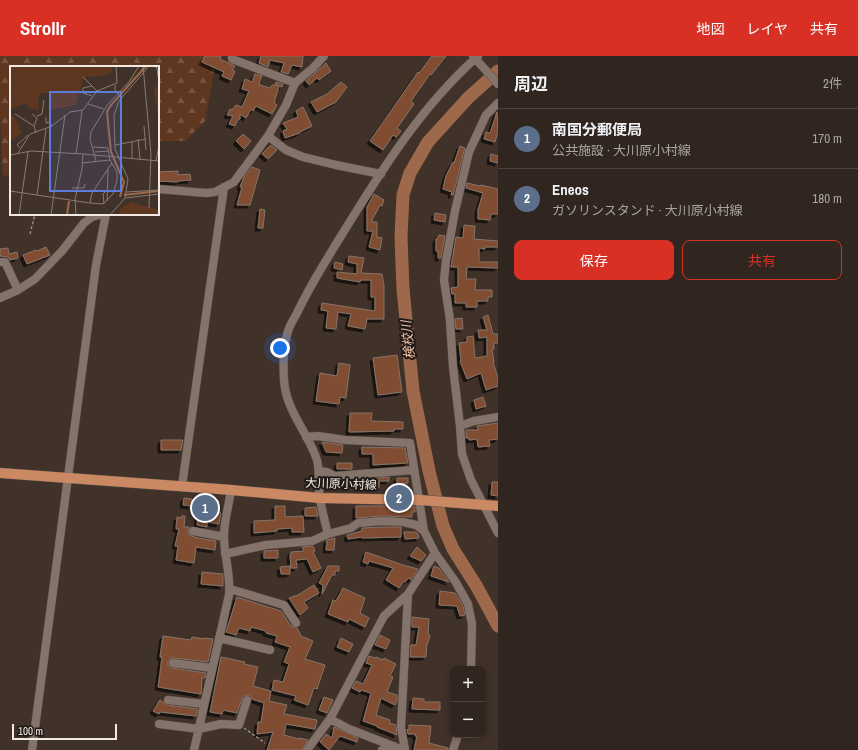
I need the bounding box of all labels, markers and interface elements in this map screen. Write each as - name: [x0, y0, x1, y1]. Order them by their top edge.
- text: Strollr: [20, 15, 66, 41]
- text: 地図: [696, 20, 724, 38]
- text: レイヤ: [746, 20, 788, 38]
- text: 共有: [810, 20, 838, 38]
- inset map: [10, 66, 159, 215]
- text: 周辺: [514, 72, 548, 95]
- text: 2件: [823, 75, 842, 92]
- text: 南国分郵便局: [552, 119, 642, 140]
- text: 1: [524, 130, 530, 147]
- text: 170 m: [812, 130, 842, 147]
- text: 公共施設 · 大川原小村線: [552, 142, 691, 159]
- text: Eneos: [552, 179, 589, 200]
- text: 2: [524, 190, 530, 207]
- text: 180 m: [812, 190, 842, 207]
- text: ガソリンスタンド · 大川原小村線: [552, 202, 743, 219]
- button: 保存: [514, 240, 674, 280]
- button: 共有: [682, 240, 842, 280]
- water label: 検校川: [397, 318, 418, 360]
- your location: [270, 338, 290, 358]
- street label: 大川原小村線: [305, 475, 377, 493]
- pin: 2: [386, 483, 412, 513]
- pin: 1: [192, 493, 218, 523]
- map controls: [450, 666, 486, 738]
- button: +: [450, 666, 486, 702]
- button: −: [450, 702, 486, 738]
- scale bar: [12, 722, 117, 741]
- text: 100 m: [18, 724, 43, 738]

